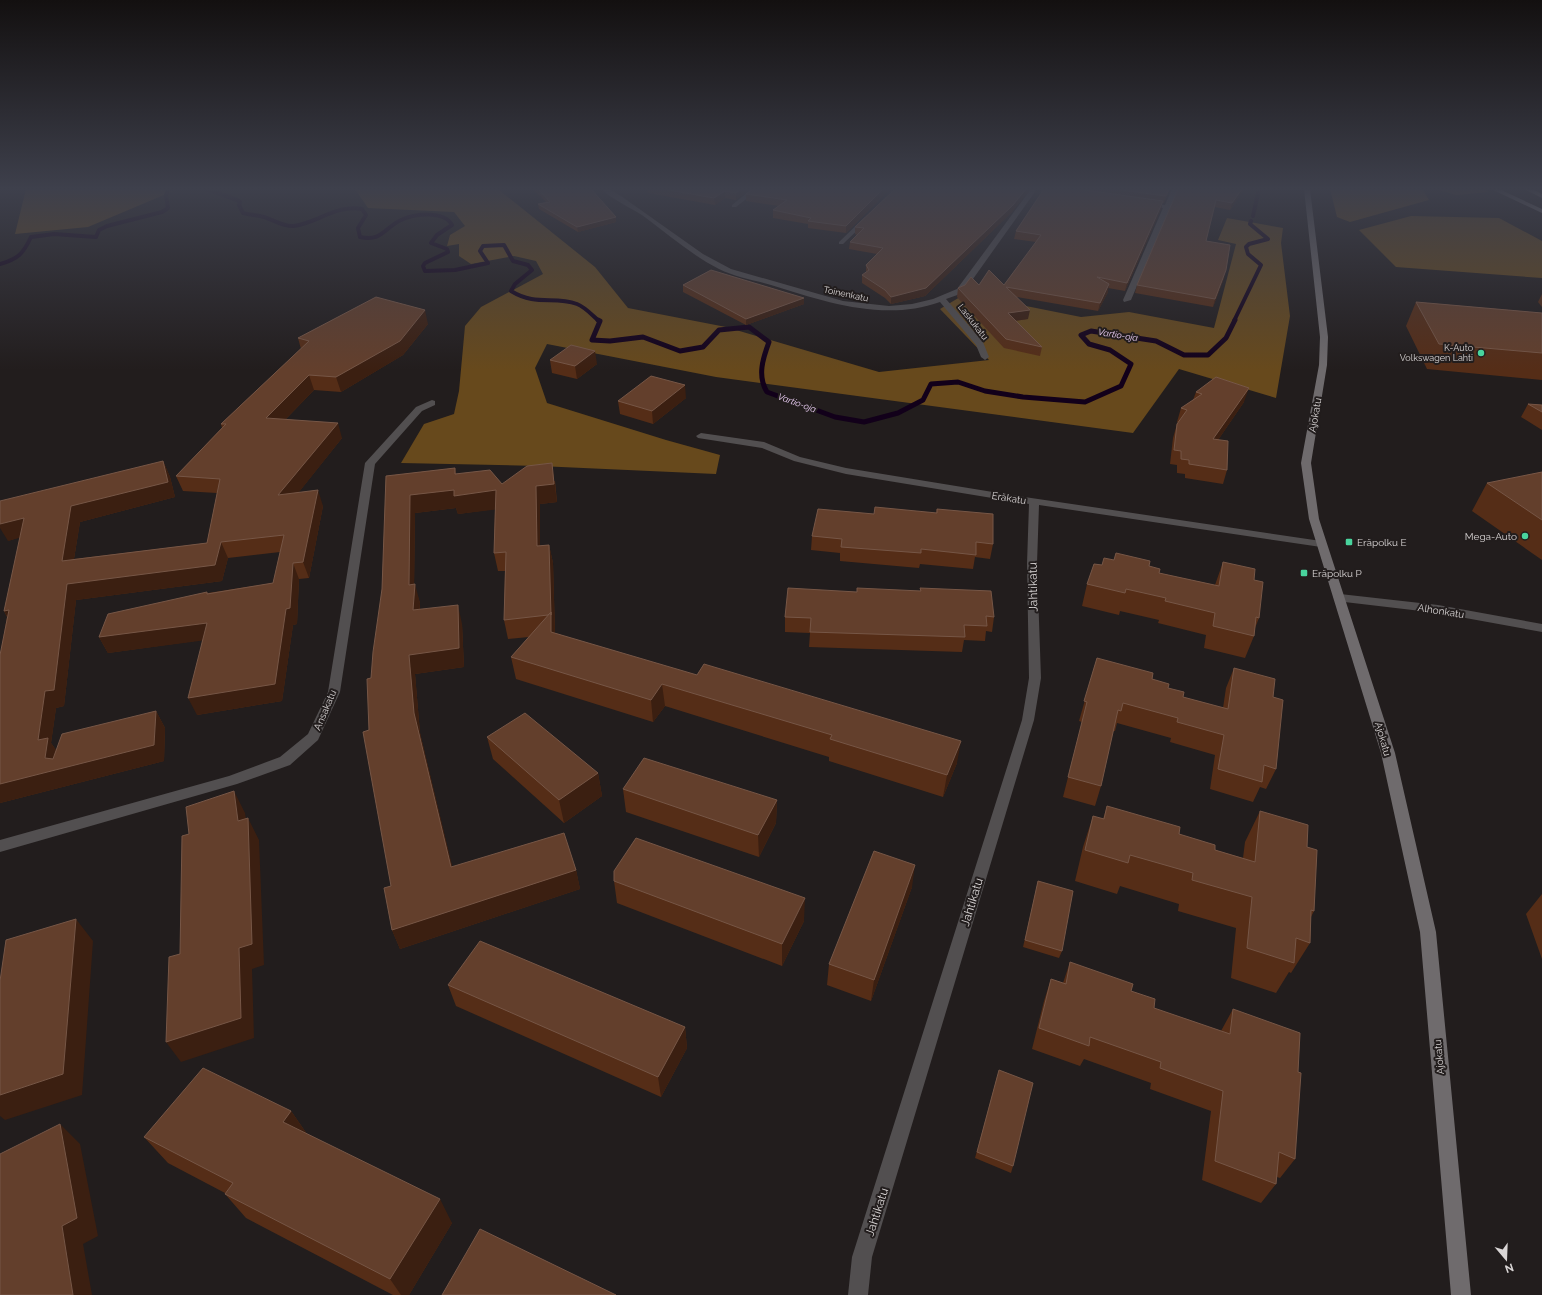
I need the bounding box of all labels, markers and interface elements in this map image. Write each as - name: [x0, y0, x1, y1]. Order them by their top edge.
- street label: Toinenkatu: [823, 284, 869, 304]
- street label: Laskukatu: [956, 302, 990, 342]
- water label: Vartio-oja: [1098, 327, 1139, 343]
- place label: K-Auto Volkswagen Lahti: [1400, 343, 1473, 363]
- marker: K-Auto Volkswagen Lahti: [1476, 348, 1486, 358]
- water label: Vartio-oja: [777, 391, 818, 415]
- street label: Ajokatu: [1307, 397, 1323, 433]
- street label: Eräkatu: [991, 490, 1027, 506]
- place label: Mega-Auto: [1465, 531, 1517, 542]
- marker: Mega-Auto: [1520, 531, 1530, 541]
- marker: Eräpolku E: [1344, 537, 1354, 547]
- place label: Eräpolku E: [1357, 537, 1407, 548]
- street label: Jahtikatu: [1026, 562, 1040, 612]
- marker: Eräpolku P: [1299, 568, 1309, 578]
- place label: Eräpolku P: [1312, 568, 1362, 579]
- street label: Alhonkatu: [1417, 602, 1465, 620]
- street label: Ansakatu: [312, 688, 338, 732]
- street label: Ajokatu: [1373, 721, 1393, 757]
- street label: Jahtikatu: [958, 876, 986, 928]
- street label: Ajokatu: [1432, 1039, 1446, 1075]
- street label: Jahtikatu: [863, 1186, 891, 1238]
- north arrow: [1486, 1239, 1526, 1279]
- text: N: [1503, 1260, 1515, 1275]

